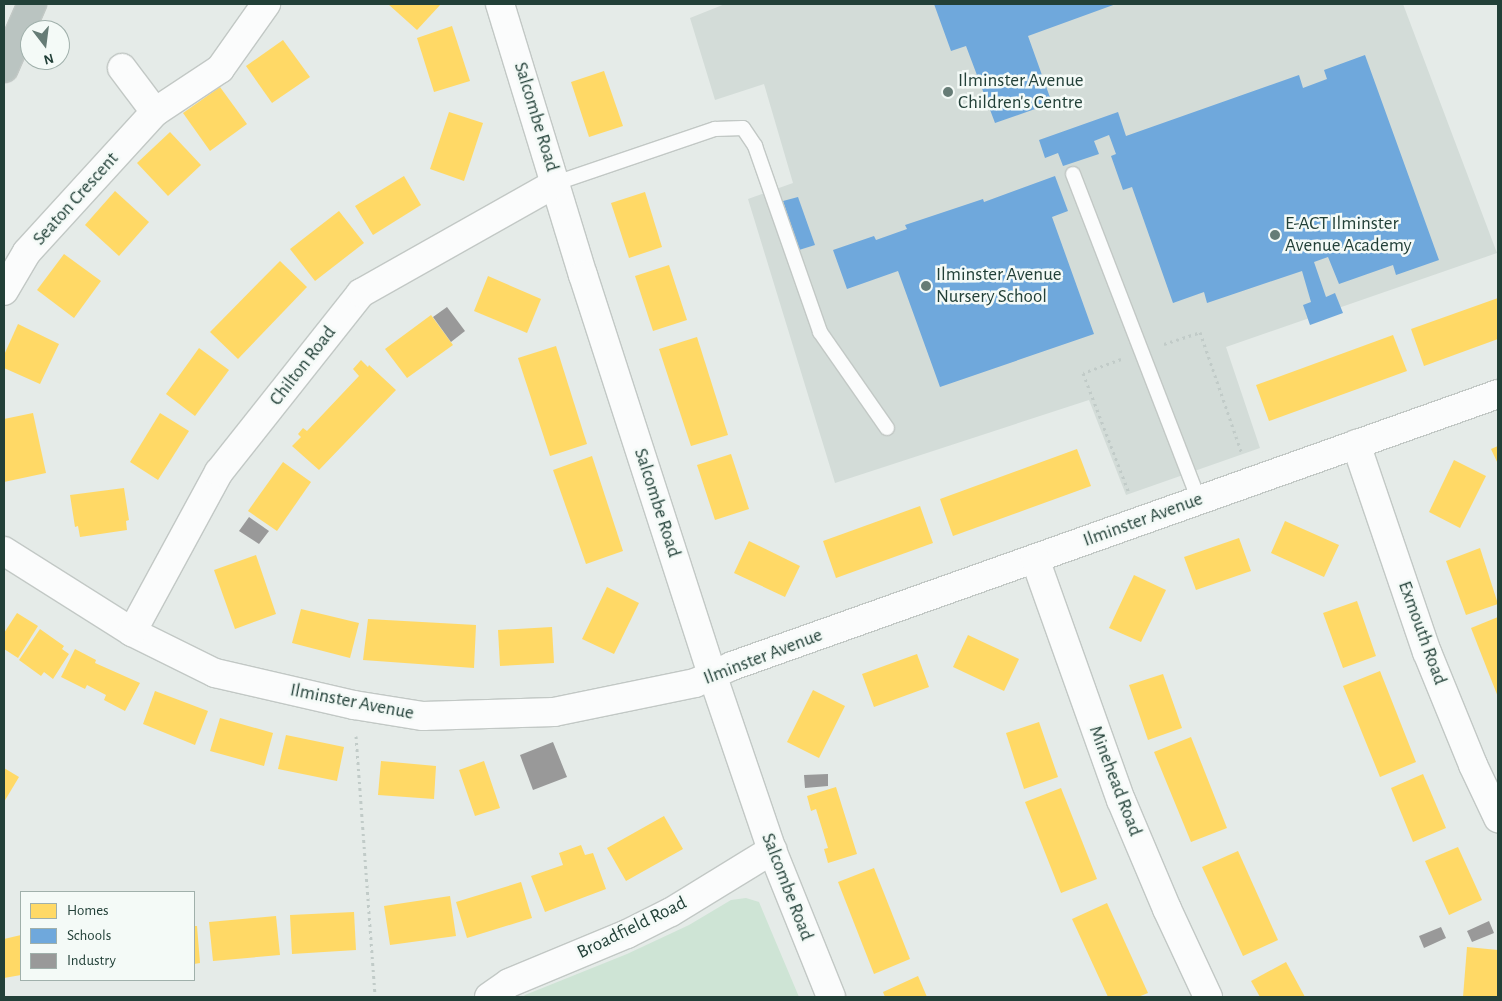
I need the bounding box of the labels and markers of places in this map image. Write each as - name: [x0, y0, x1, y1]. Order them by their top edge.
- place label: Ilminster Avenue Children's Centre: [958, 70, 1084, 114]
- marker: Ilminster Avenue Children's Centre: [942, 86, 954, 98]
- place label: E-ACT Ilminster Avenue Academy: [1285, 213, 1412, 257]
- marker: E-ACT Ilminster Avenue Academy: [1269, 229, 1281, 241]
- place label: Ilminster Avenue Nursery School: [936, 264, 1062, 308]
- marker: Ilminster Avenue Nursery School: [920, 280, 932, 292]

